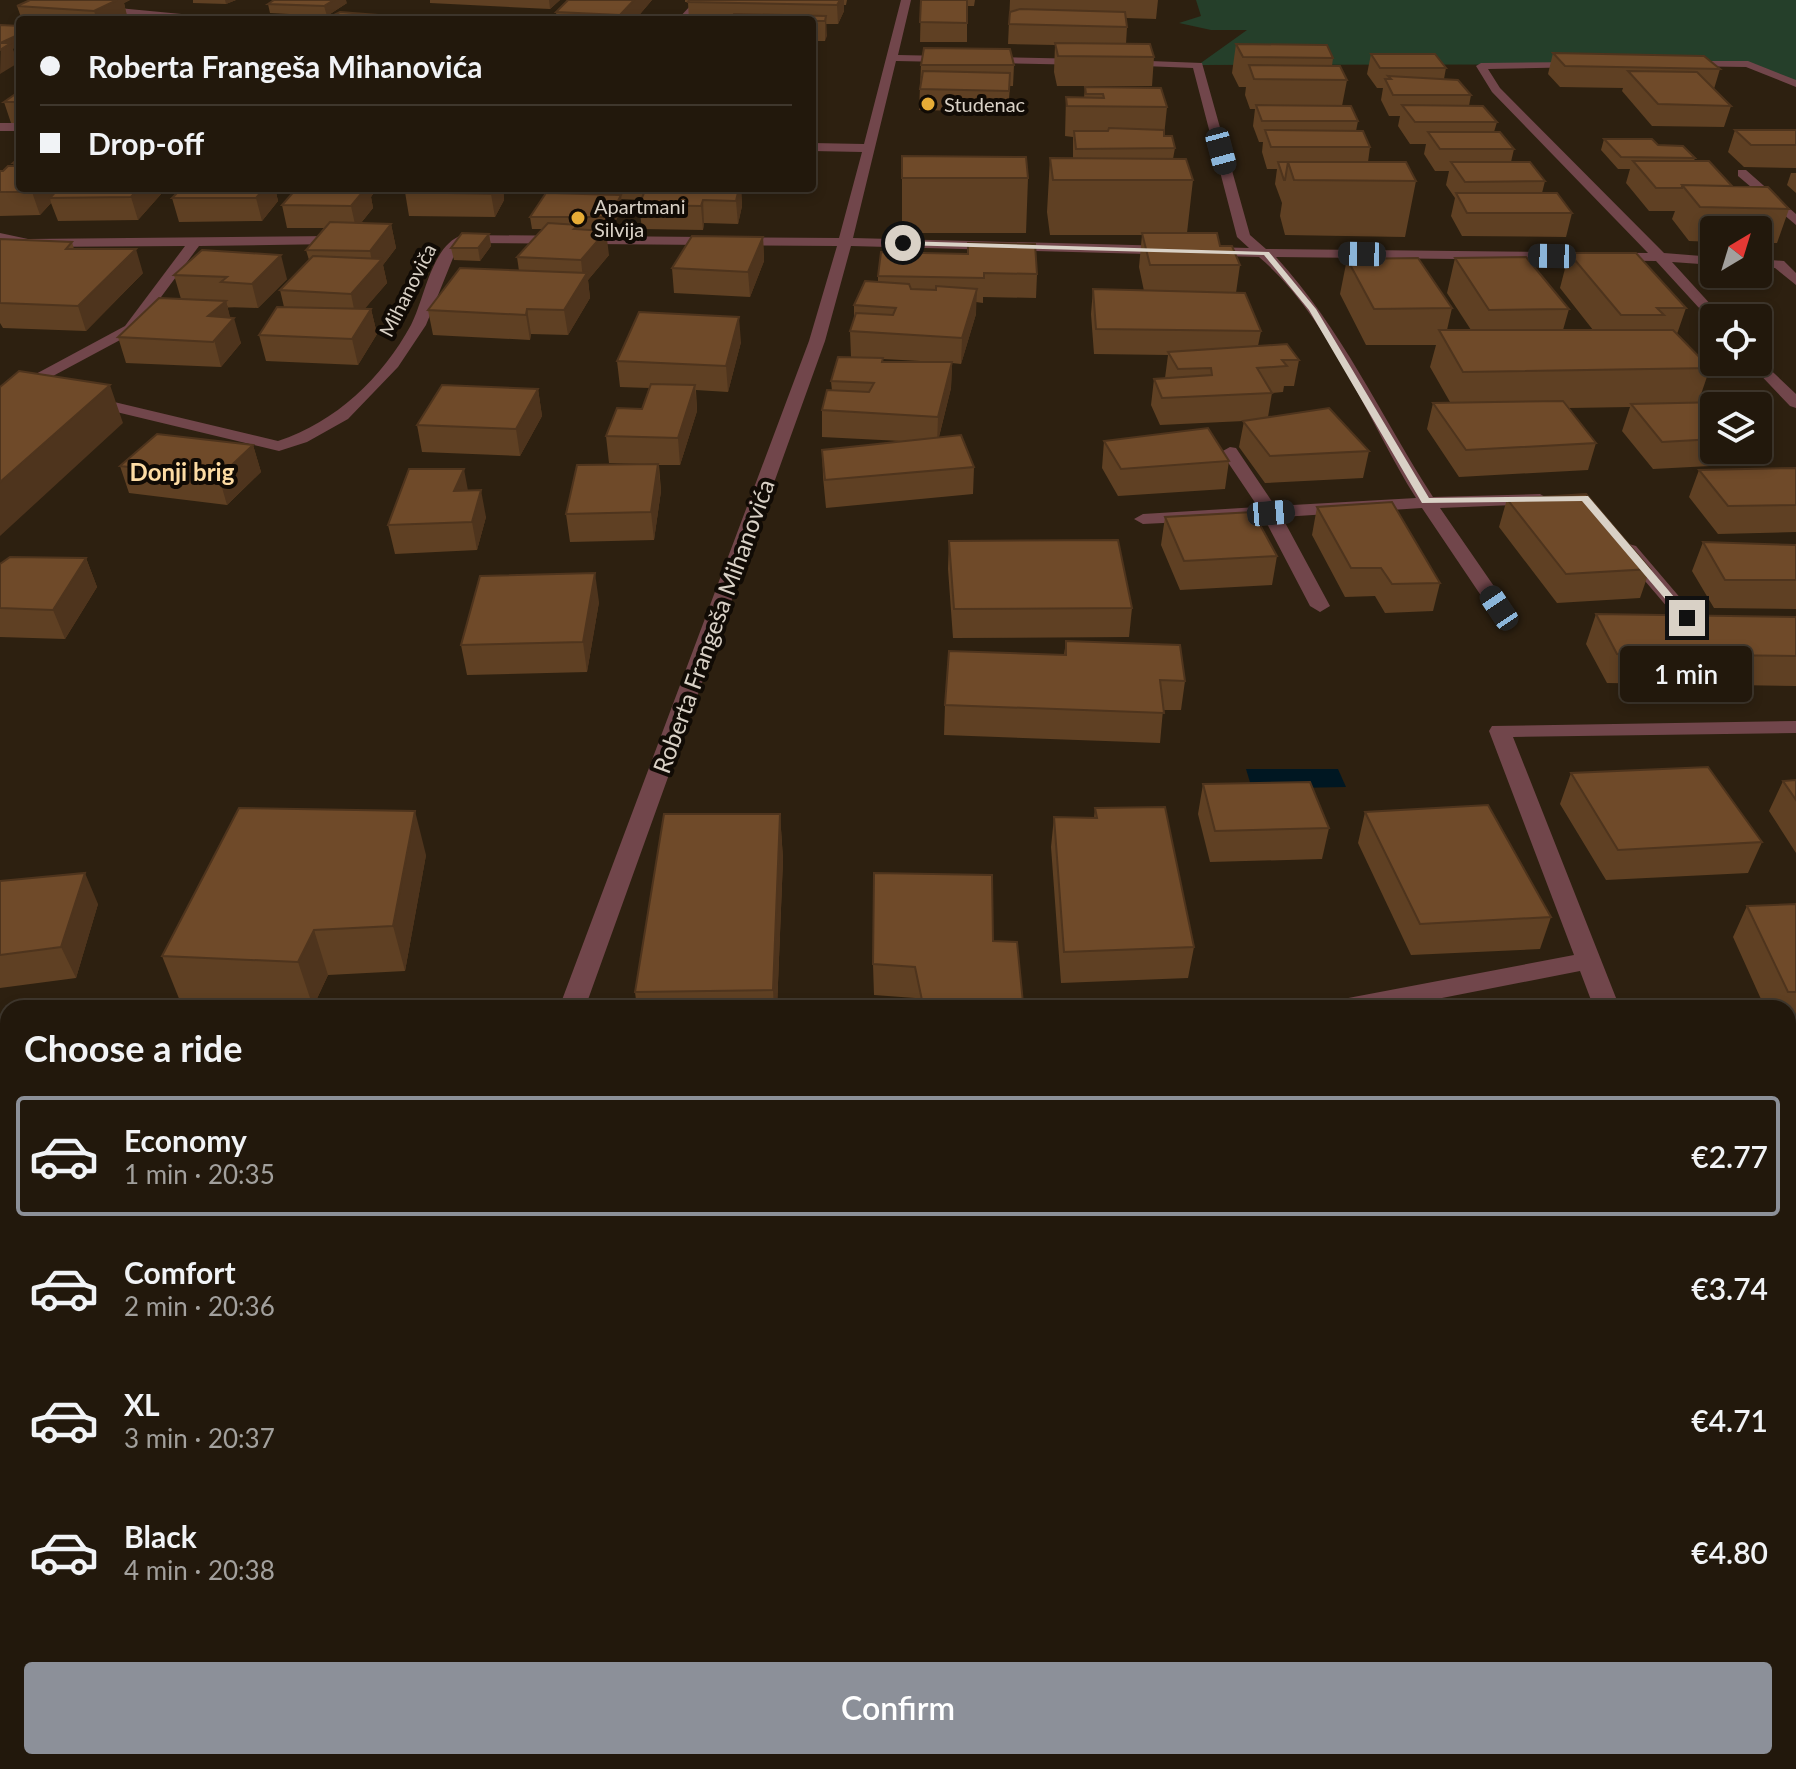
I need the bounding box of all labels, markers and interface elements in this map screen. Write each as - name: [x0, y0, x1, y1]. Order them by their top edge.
- text: Roberta Frangeša Mihanovića: [88, 48, 482, 84]
- place label: Studenac: [944, 92, 1026, 116]
- marker: Studenac: [919, 95, 937, 113]
- text: Drop-off: [88, 125, 204, 161]
- car: [1203, 125, 1239, 177]
- place label: Apartmani Silvija: [594, 194, 685, 241]
- marker: Apartmani Silvija: [569, 209, 587, 227]
- north arrow: [1700, 216, 1772, 288]
- map controls: [1700, 216, 1772, 464]
- route start: [885, 225, 921, 261]
- street label: Mihanoviča: [373, 239, 441, 341]
- car: [1338, 242, 1386, 266]
- car: [1528, 244, 1576, 268]
- button: locate: [1700, 304, 1772, 376]
- button: layers: [1700, 392, 1772, 464]
- district label: Donji brig: [130, 457, 235, 486]
- street label: Roberta Frangeša Mihanovića: [646, 475, 780, 777]
- car: [1246, 499, 1296, 527]
- car: [1476, 581, 1522, 635]
- route end: [1669, 600, 1705, 636]
- callout: 1 min: [1621, 646, 1753, 702]
- text: 1 min: [1654, 658, 1718, 690]
- text: Choose a ride: [24, 1026, 243, 1070]
- icon: car: [28, 1120, 100, 1192]
- text: Economy: [124, 1122, 247, 1158]
- text: €2.77: [1691, 1138, 1768, 1174]
- text: 1 min · 20:35: [124, 1158, 275, 1190]
- icon: car: [28, 1252, 100, 1324]
- text: Comfort: [124, 1254, 236, 1290]
- text: €3.74: [1691, 1270, 1768, 1306]
- text: 2 min · 20:36: [124, 1290, 275, 1322]
- icon: car: [28, 1384, 100, 1456]
- text: XL: [124, 1386, 160, 1422]
- text: €4.71: [1691, 1402, 1768, 1438]
- text: 3 min · 20:37: [124, 1422, 275, 1454]
- icon: car: [28, 1516, 100, 1588]
- text: Black: [124, 1518, 197, 1554]
- text: €4.80: [1691, 1534, 1768, 1570]
- text: 4 min · 20:38: [124, 1554, 275, 1586]
- button: Confirm: [24, 1662, 1772, 1754]

